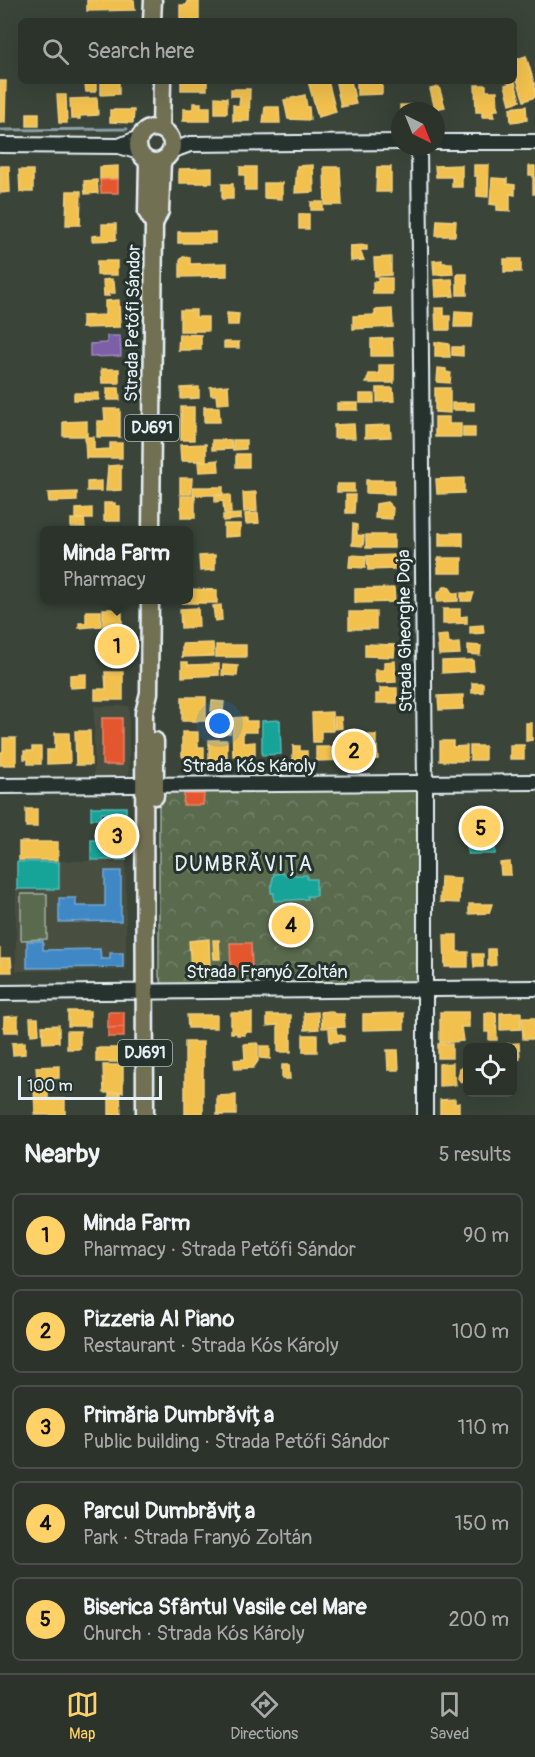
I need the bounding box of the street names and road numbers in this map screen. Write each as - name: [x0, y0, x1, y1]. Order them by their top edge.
- street label: Strada Petőfi Sándor: [120, 243, 146, 402]
- road number: DJ691: [125, 415, 179, 441]
- street label: Strada Gheorghe Doja: [392, 549, 418, 713]
- street label: Strada Kós Károly: [182, 755, 316, 778]
- street label: Strada Franyó Zoltán: [186, 961, 348, 984]
- road number: DJ691: [118, 1040, 172, 1066]

